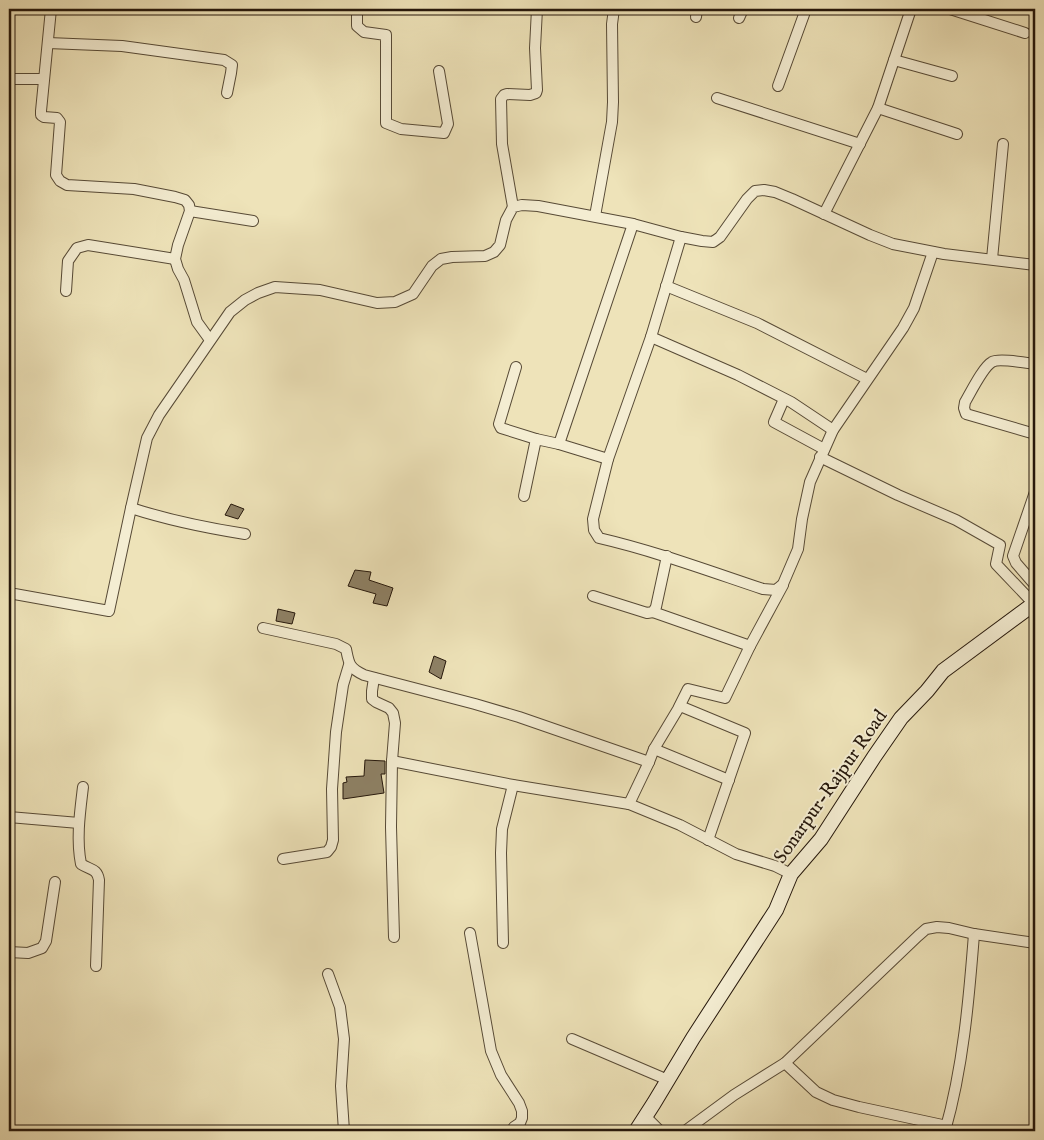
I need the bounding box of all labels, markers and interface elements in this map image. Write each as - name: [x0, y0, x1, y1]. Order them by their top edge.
- street label: Sonarpur-Rajpur Road: [769, 705, 894, 869]

